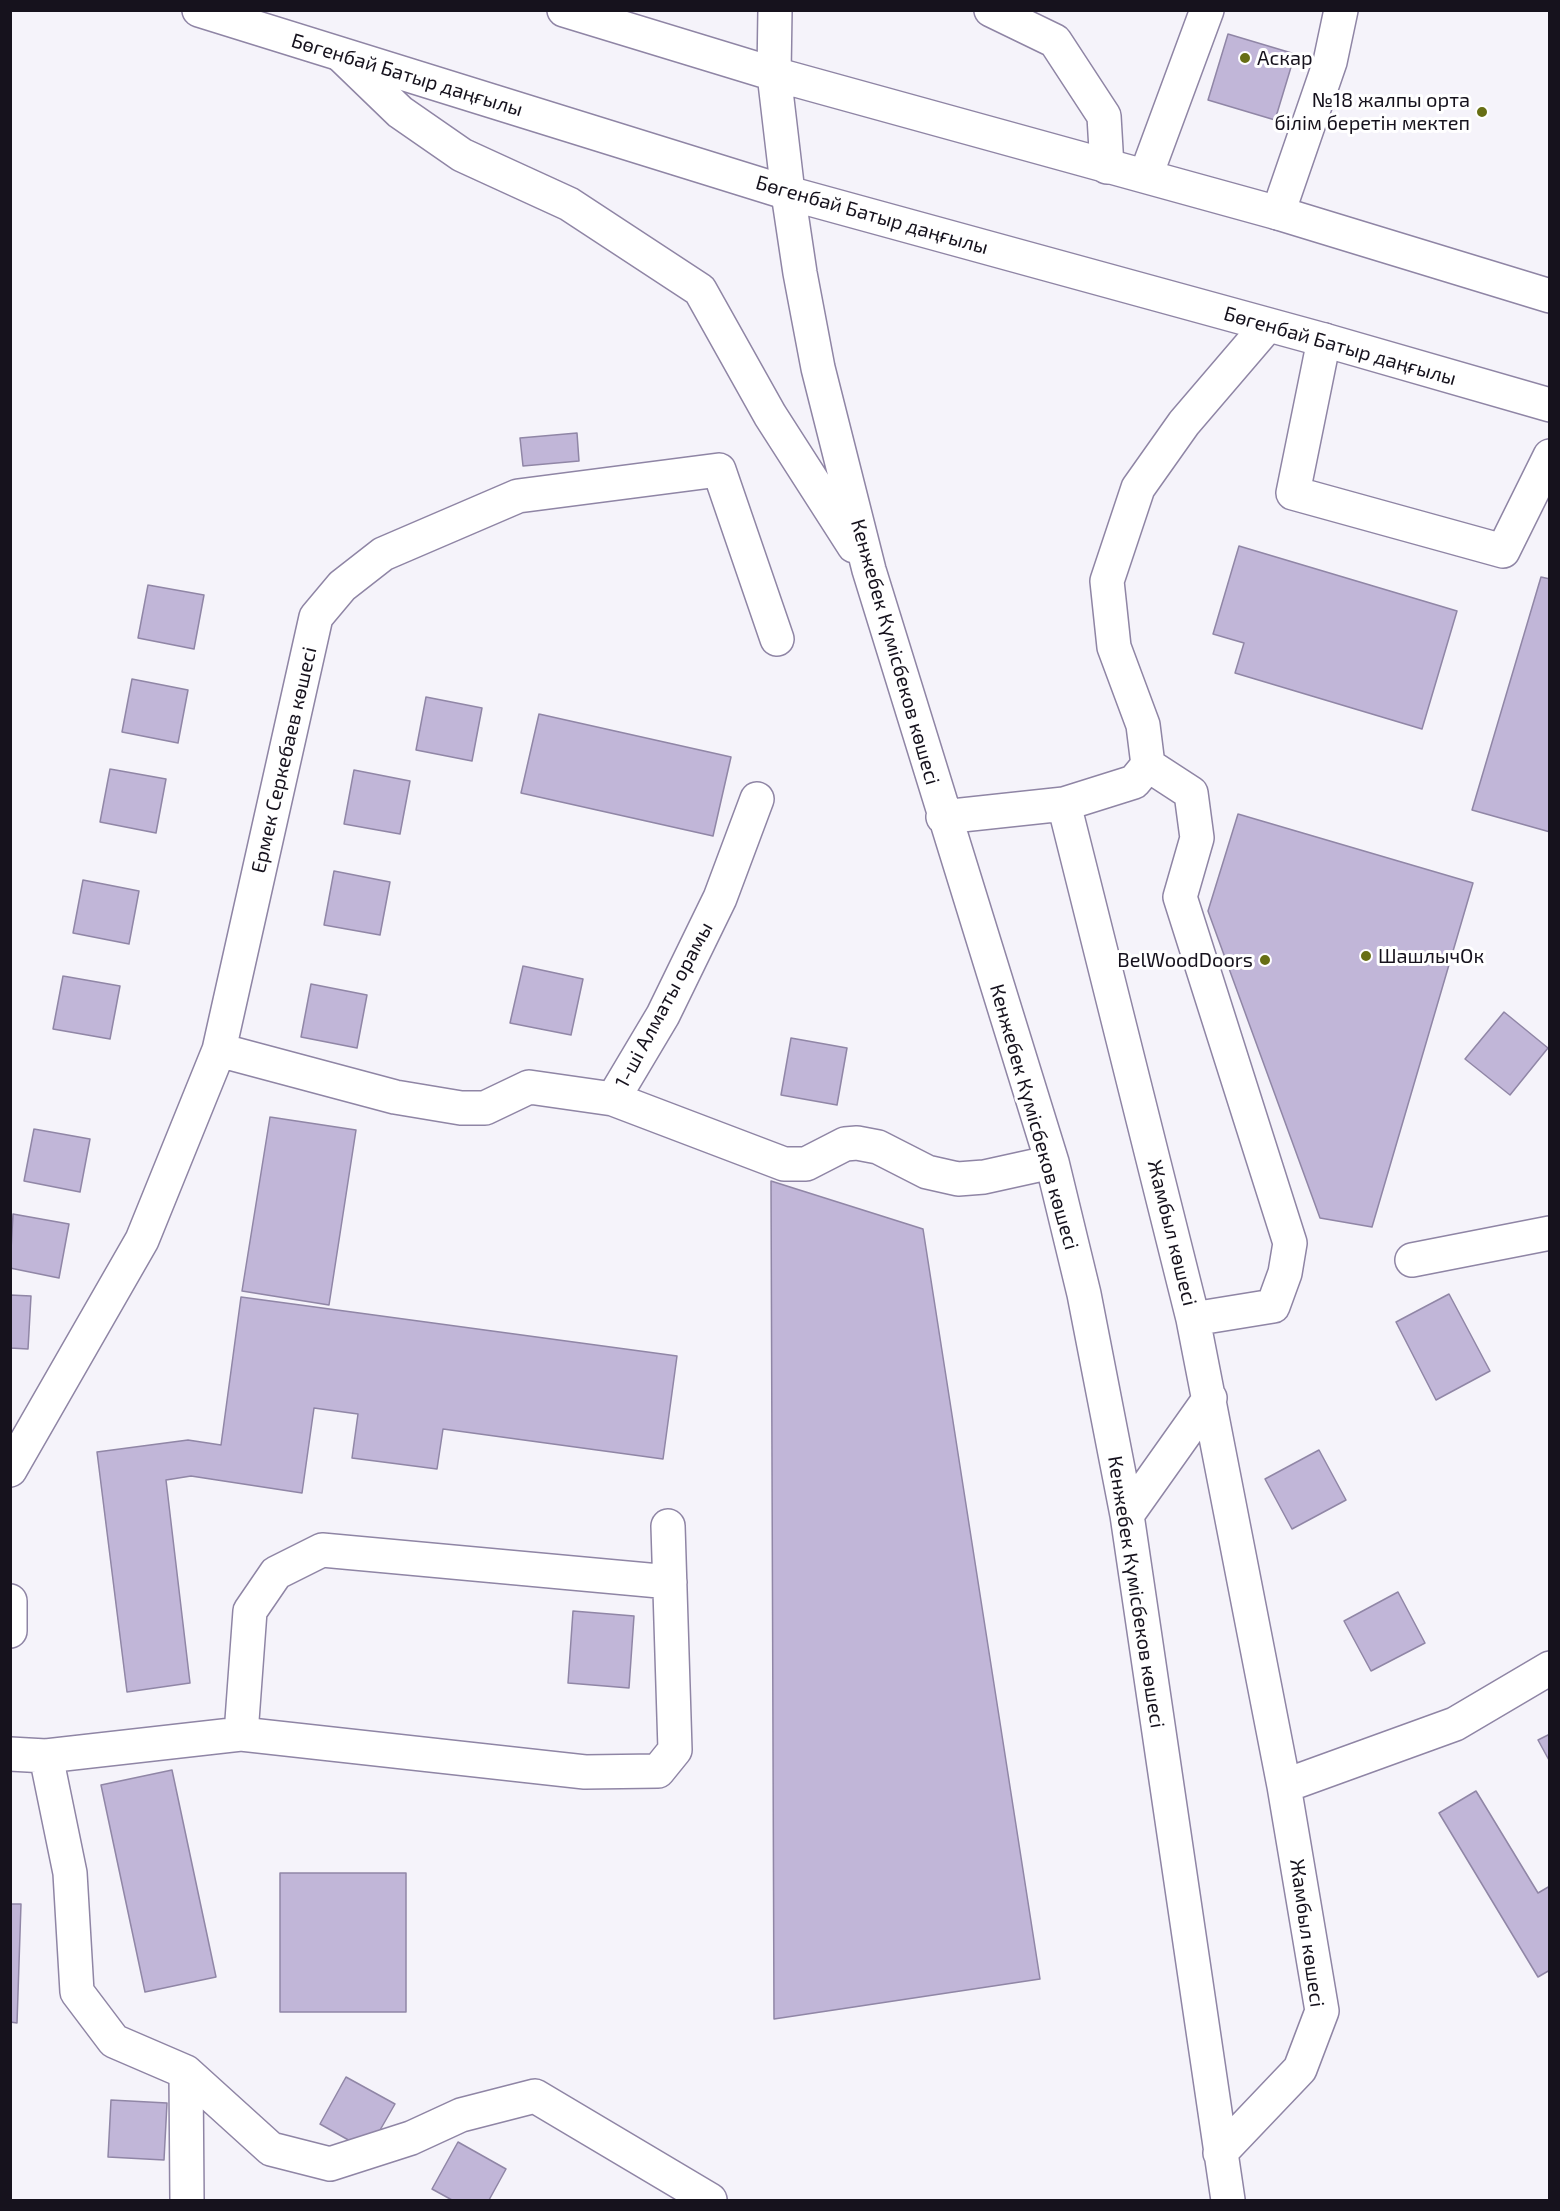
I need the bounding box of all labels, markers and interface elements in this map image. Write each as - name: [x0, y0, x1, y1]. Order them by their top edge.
- street label: Бөгенбай Батыр даңғылы: [288, 28, 526, 122]
- place label: Аскар: [1257, 46, 1313, 70]
- marker: Аскар: [1238, 51, 1252, 65]
- place label: №18 жалпы орта білім беретін мектеп: [1274, 88, 1470, 135]
- marker: №18 жалпы орта білім беретін мектеп: [1475, 105, 1489, 119]
- street label: Бөгенбай Батыр даңғылы: [753, 170, 991, 260]
- street label: Бөгенбай Батыр даңғылы: [1221, 301, 1459, 391]
- street label: Кенжебек Күмісбеков көшесі: [846, 516, 944, 788]
- street label: Ермек Серкебаев көшесі: [246, 645, 322, 875]
- street label: 1-ші Алматы орамы: [610, 918, 718, 1092]
- place label: ШашлычОк: [1378, 944, 1484, 968]
- place label: BelWoodDoors: [1117, 948, 1253, 972]
- marker: ШашлычОк: [1359, 949, 1373, 963]
- marker: BelWoodDoors: [1258, 953, 1272, 967]
- street label: Кенжебек Күмісбеков көшесі: [985, 981, 1083, 1253]
- street label: Жамбыл көшесі: [1142, 1158, 1202, 1308]
- street label: Кенжебек Күмісбеков көшесі: [1103, 1454, 1169, 1730]
- street label: Жамбыл көшесі: [1285, 1857, 1329, 2009]

